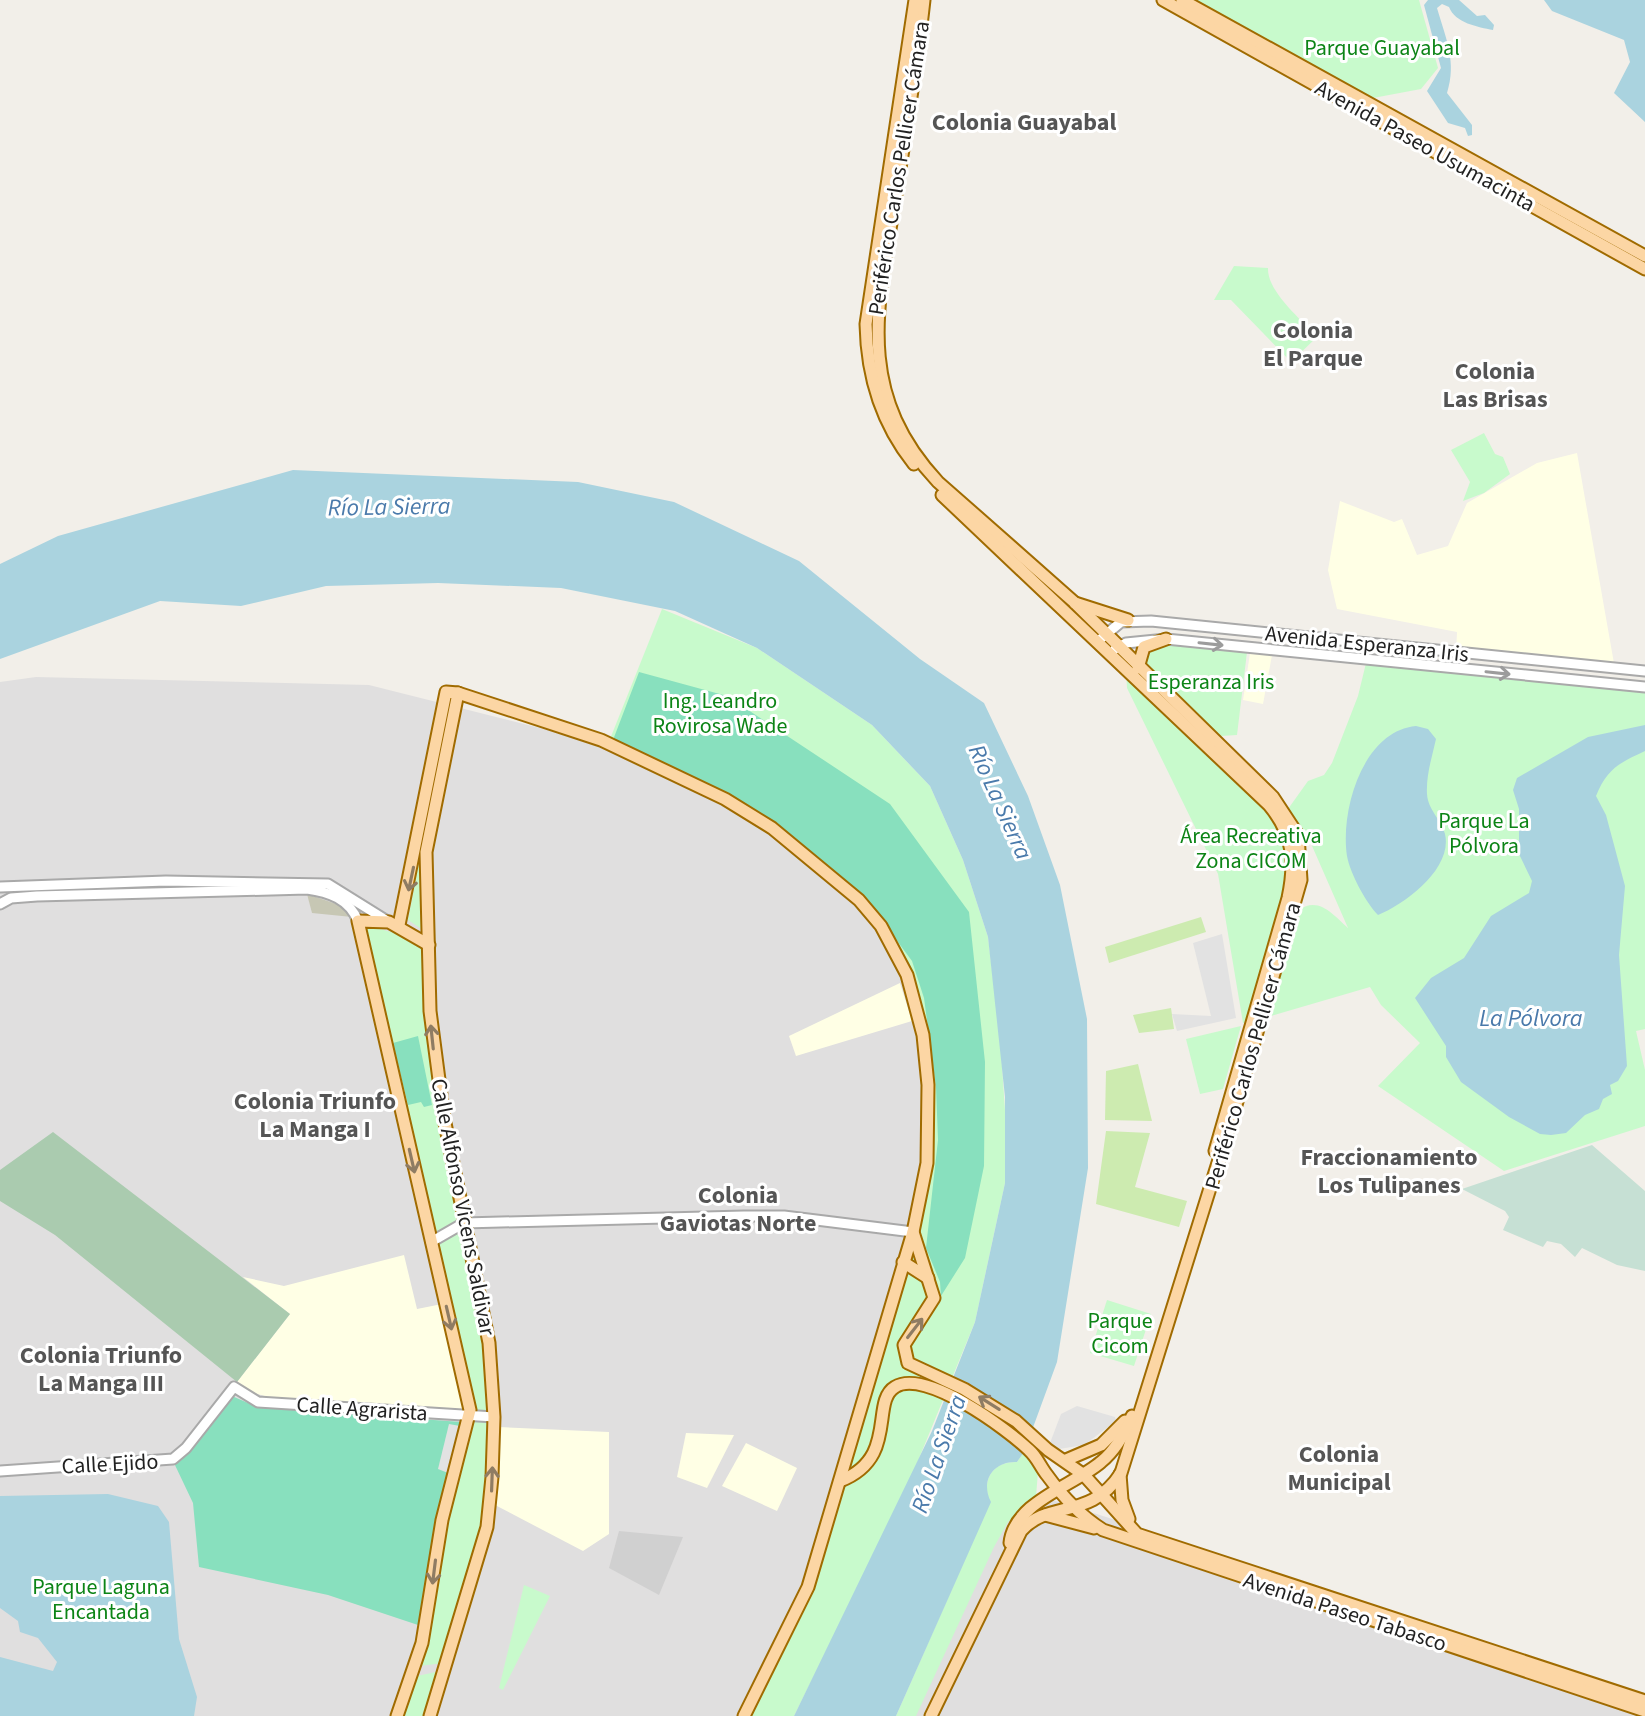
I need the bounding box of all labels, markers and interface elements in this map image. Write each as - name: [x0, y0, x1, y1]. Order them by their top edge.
- street label: Periférico Carlos Pellicer Cámara: [860, 19, 938, 317]
- park label: Parque Guayabal: [1304, 32, 1460, 64]
- street label: Avenida Paseo Usumacinta: [1309, 72, 1541, 220]
- district label: Colonia Guayabal: [932, 105, 1116, 140]
- district label: Colonia El Parque: [1263, 313, 1363, 376]
- district label: Colonia Las Brisas: [1442, 354, 1548, 417]
- water label: Río La Sierra: [327, 488, 451, 526]
- street label: Avenida Esperanza Iris: [1264, 617, 1470, 671]
- one-way arrow: [1197, 636, 1224, 651]
- one-way arrow: [1484, 665, 1510, 680]
- park label: Esperanza Iris: [1148, 666, 1274, 698]
- park label: Ing. Leandro Rovirosa Wade: [653, 685, 788, 742]
- water label: Río La Sierra: [959, 739, 1041, 865]
- park label: Parque La Pólvora: [1438, 805, 1530, 862]
- park label: Área Recreativa Zona CICOM: [1180, 820, 1322, 877]
- one-way arrow: [403, 866, 418, 891]
- street label: Periférico Carlos Pellicer Cámara: [1197, 899, 1309, 1193]
- water label: La Pólvora: [1479, 1001, 1583, 1036]
- one-way arrow: [425, 1024, 440, 1051]
- street label: Calle Alfonso Vicens Saldivar: [422, 1076, 504, 1338]
- district label: Colonia Triunfo La Manga I: [234, 1084, 396, 1147]
- district label: Fraccionamiento Los Tulipanes: [1300, 1140, 1478, 1203]
- one-way arrow: [405, 1148, 420, 1173]
- district label: Colonia Gaviotas Norte: [660, 1178, 816, 1241]
- one-way arrow: [442, 1305, 457, 1331]
- park label: Parque Cicom: [1087, 1305, 1153, 1362]
- one-way arrow: [907, 1318, 924, 1339]
- district label: Colonia Triunfo La Manga III: [20, 1338, 182, 1401]
- street label: Calle Agrarista: [295, 1388, 429, 1430]
- water label: Río La Sierra: [902, 1390, 976, 1518]
- one-way arrow: [979, 1395, 1001, 1412]
- district label: Colonia Municipal: [1287, 1437, 1391, 1500]
- street label: Calle Ejido: [61, 1445, 159, 1483]
- one-way arrow: [485, 1466, 500, 1493]
- one-way arrow: [426, 1559, 441, 1584]
- street label: Avenida Paseo Tabasco: [1239, 1564, 1451, 1660]
- park label: Parque Laguna Encantada: [32, 1571, 170, 1628]

